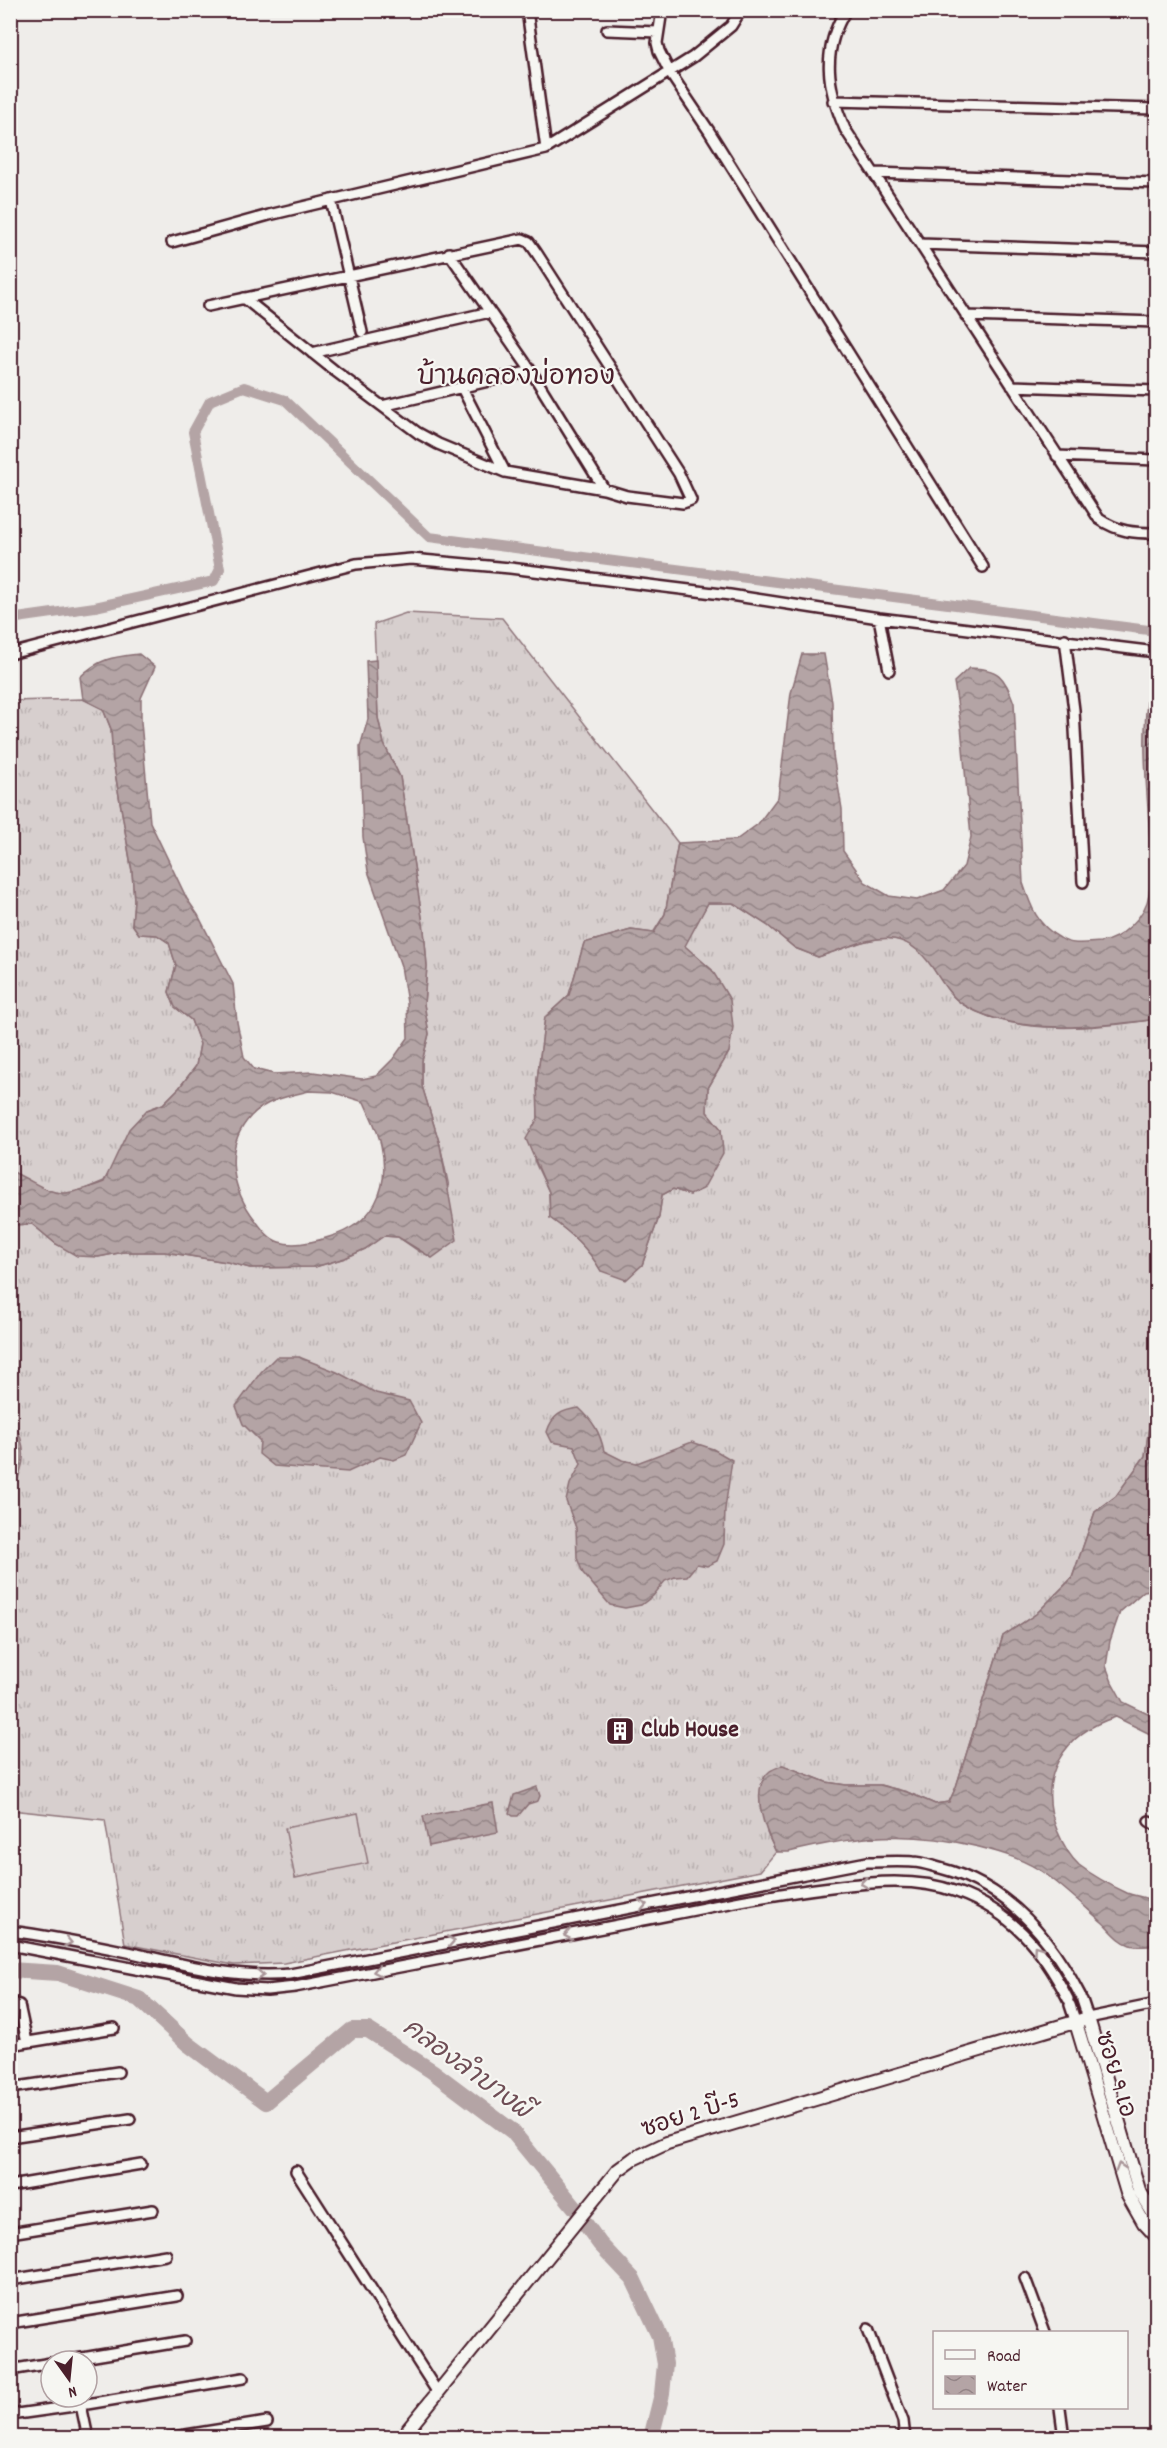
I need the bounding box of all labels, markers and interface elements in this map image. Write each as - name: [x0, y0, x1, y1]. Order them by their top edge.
- district label: บ้านคลองบ่อทอง: [417, 357, 615, 398]
- place label: Club House: [641, 1714, 739, 1748]
- building icon: Club House: [604, 1715, 636, 1747]
- one-way arrow: [859, 1877, 868, 1889]
- one-way arrow: [638, 1899, 648, 1912]
- one-way arrow: [564, 1928, 574, 1941]
- one-way arrow: [63, 1935, 73, 1948]
- one-way arrow: [447, 1936, 456, 1948]
- one-way arrow: [1033, 1945, 1044, 1956]
- one-way arrow: [372, 1964, 382, 1977]
- one-way arrow: [255, 1968, 264, 1981]
- water label: คลองลำบางผี: [394, 2010, 543, 2132]
- street label: ซอย 9 เอ: [1085, 2028, 1143, 2122]
- street label: ซอย 2 บี-5: [637, 2083, 745, 2148]
- one-way arrow: [1114, 2162, 1127, 2173]
- legend: [933, 2331, 1128, 2409]
- text: Road: [987, 2345, 1021, 2370]
- north arrow: [39, 2349, 99, 2409]
- text: Water: [987, 2375, 1027, 2400]
- text: N: [65, 2379, 79, 2403]

